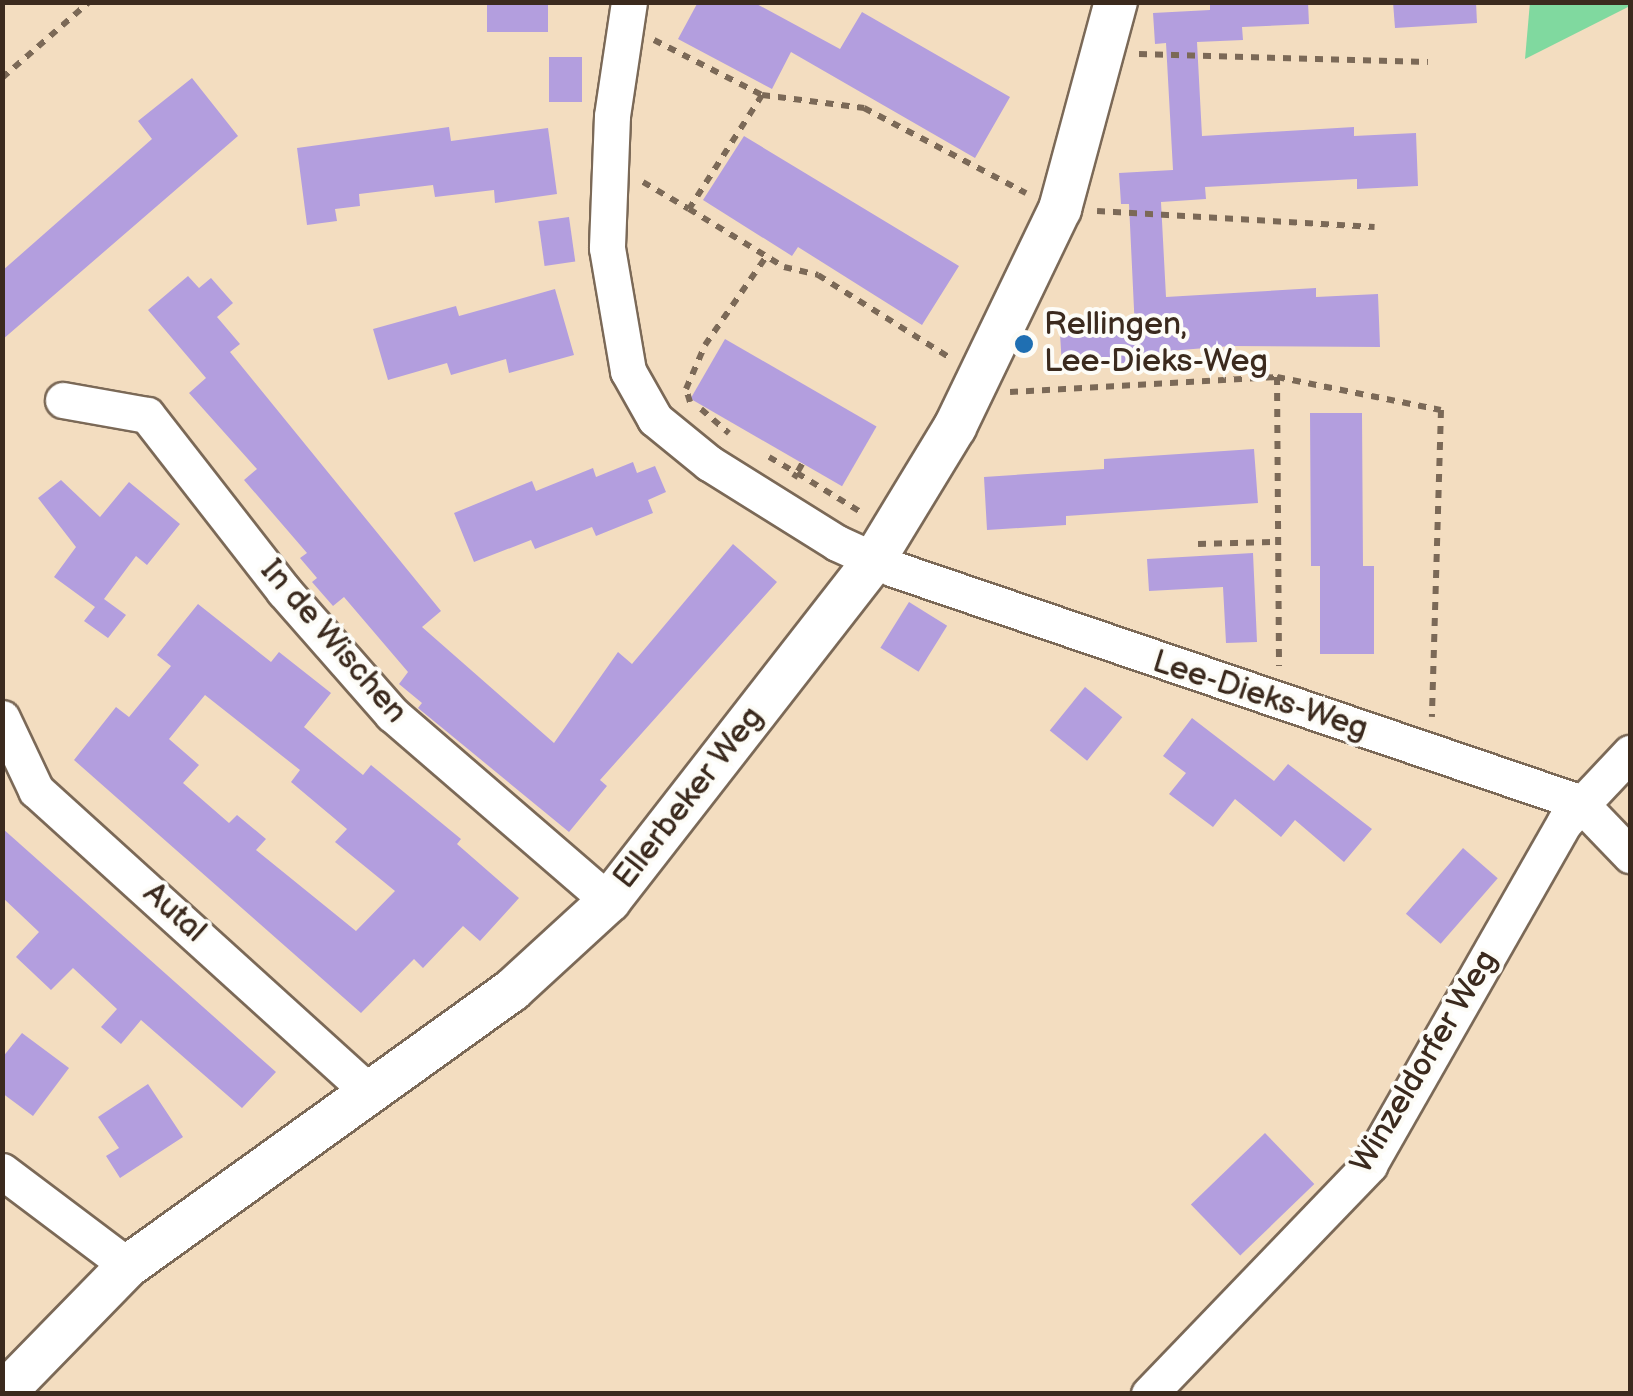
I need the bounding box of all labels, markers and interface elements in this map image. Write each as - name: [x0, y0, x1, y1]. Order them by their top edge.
- place label: Rellingen, Lee-Dieks-Weg: [1044, 307, 1268, 382]
- marker: Rellingen, Lee-Dieks-Weg: [1013, 333, 1035, 355]
- street label: In de Wischen: [251, 552, 415, 732]
- street label: Lee-Dieks-Weg: [1148, 643, 1372, 749]
- street label: Ellerbeker Weg: [606, 699, 772, 897]
- street label: Autal: [135, 875, 213, 951]
- street label: Winzeldorfer Weg: [1343, 943, 1507, 1181]

